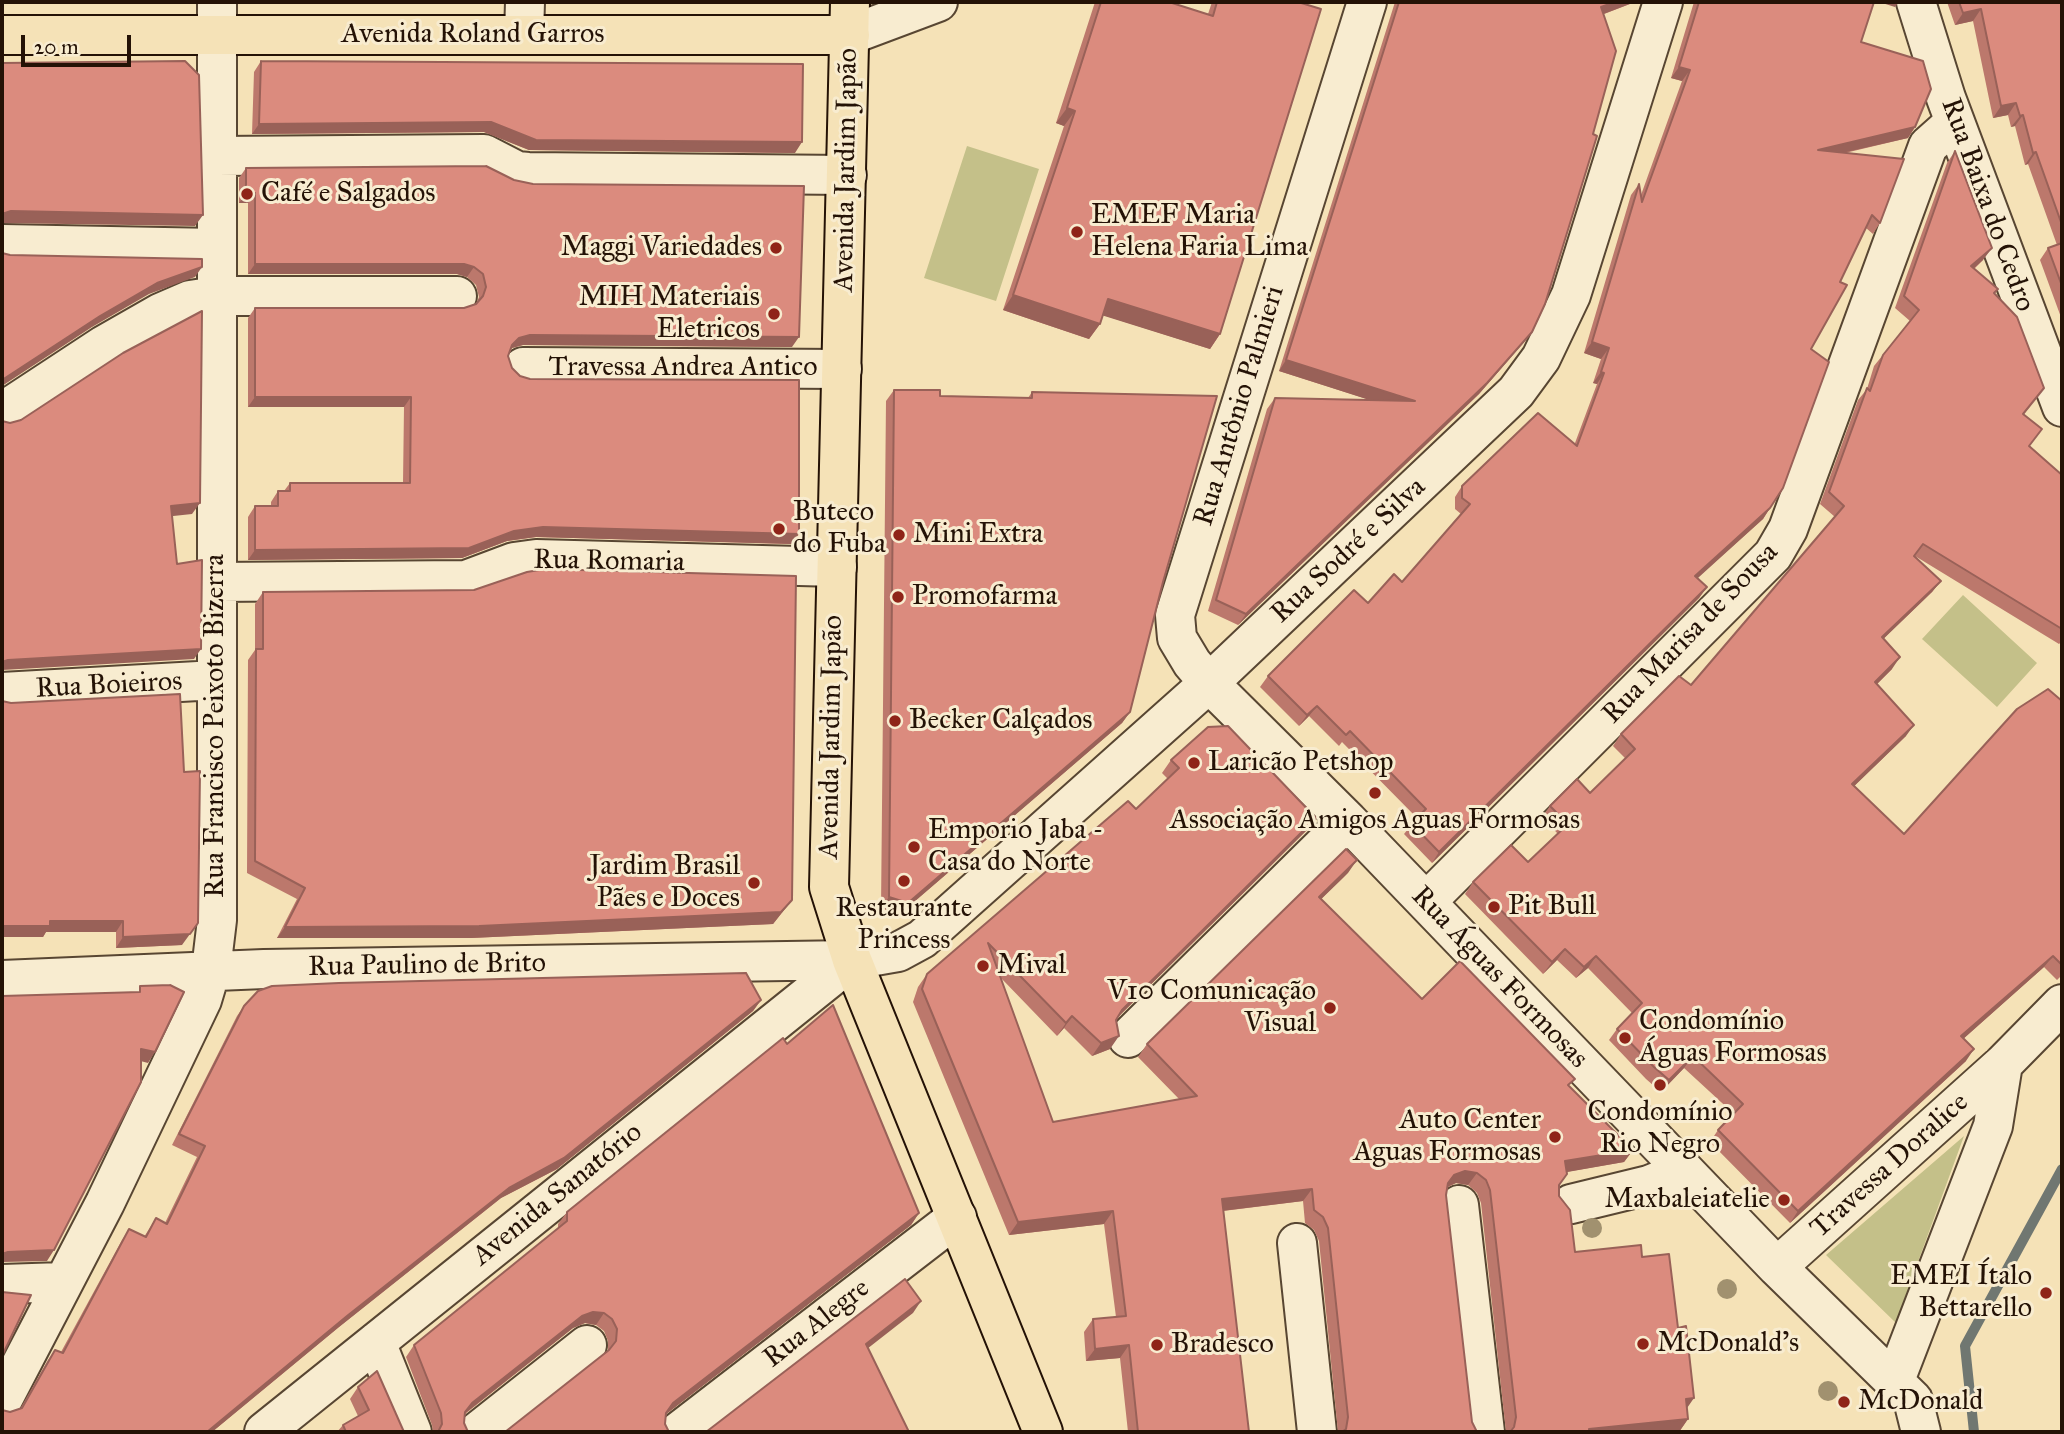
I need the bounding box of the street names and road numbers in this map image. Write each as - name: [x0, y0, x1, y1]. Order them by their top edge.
- street label: Avenida Roland Garros: [341, 18, 605, 52]
- street label: Avenida Jardim Japão: [828, 48, 866, 292]
- street label: Rua Baixa do Cedro: [1933, 94, 2041, 316]
- street label: Rua Antônio Palmieri: [1187, 282, 1293, 530]
- street label: Travessa Andrea Antico: [548, 351, 818, 385]
- street label: Rua Sodré e Silva: [1265, 471, 1433, 631]
- street label: Rua Marisa de Sousa: [1596, 537, 1786, 731]
- street label: Rua Romaria: [533, 544, 685, 580]
- street label: Rua Francisco Peixoto Bizerra: [199, 554, 233, 898]
- street label: Avenida Jardim Japão: [813, 615, 851, 859]
- street label: Rua Boieiros: [35, 665, 183, 707]
- street label: Rua Águas Formosas: [1404, 880, 1594, 1076]
- street label: Rua Paulino de Brito: [308, 947, 546, 985]
- street label: Travessa Doralice: [1804, 1086, 1976, 1246]
- street label: Avenida Sanatório: [466, 1116, 650, 1274]
- street label: Rua Alegre: [757, 1272, 877, 1376]

